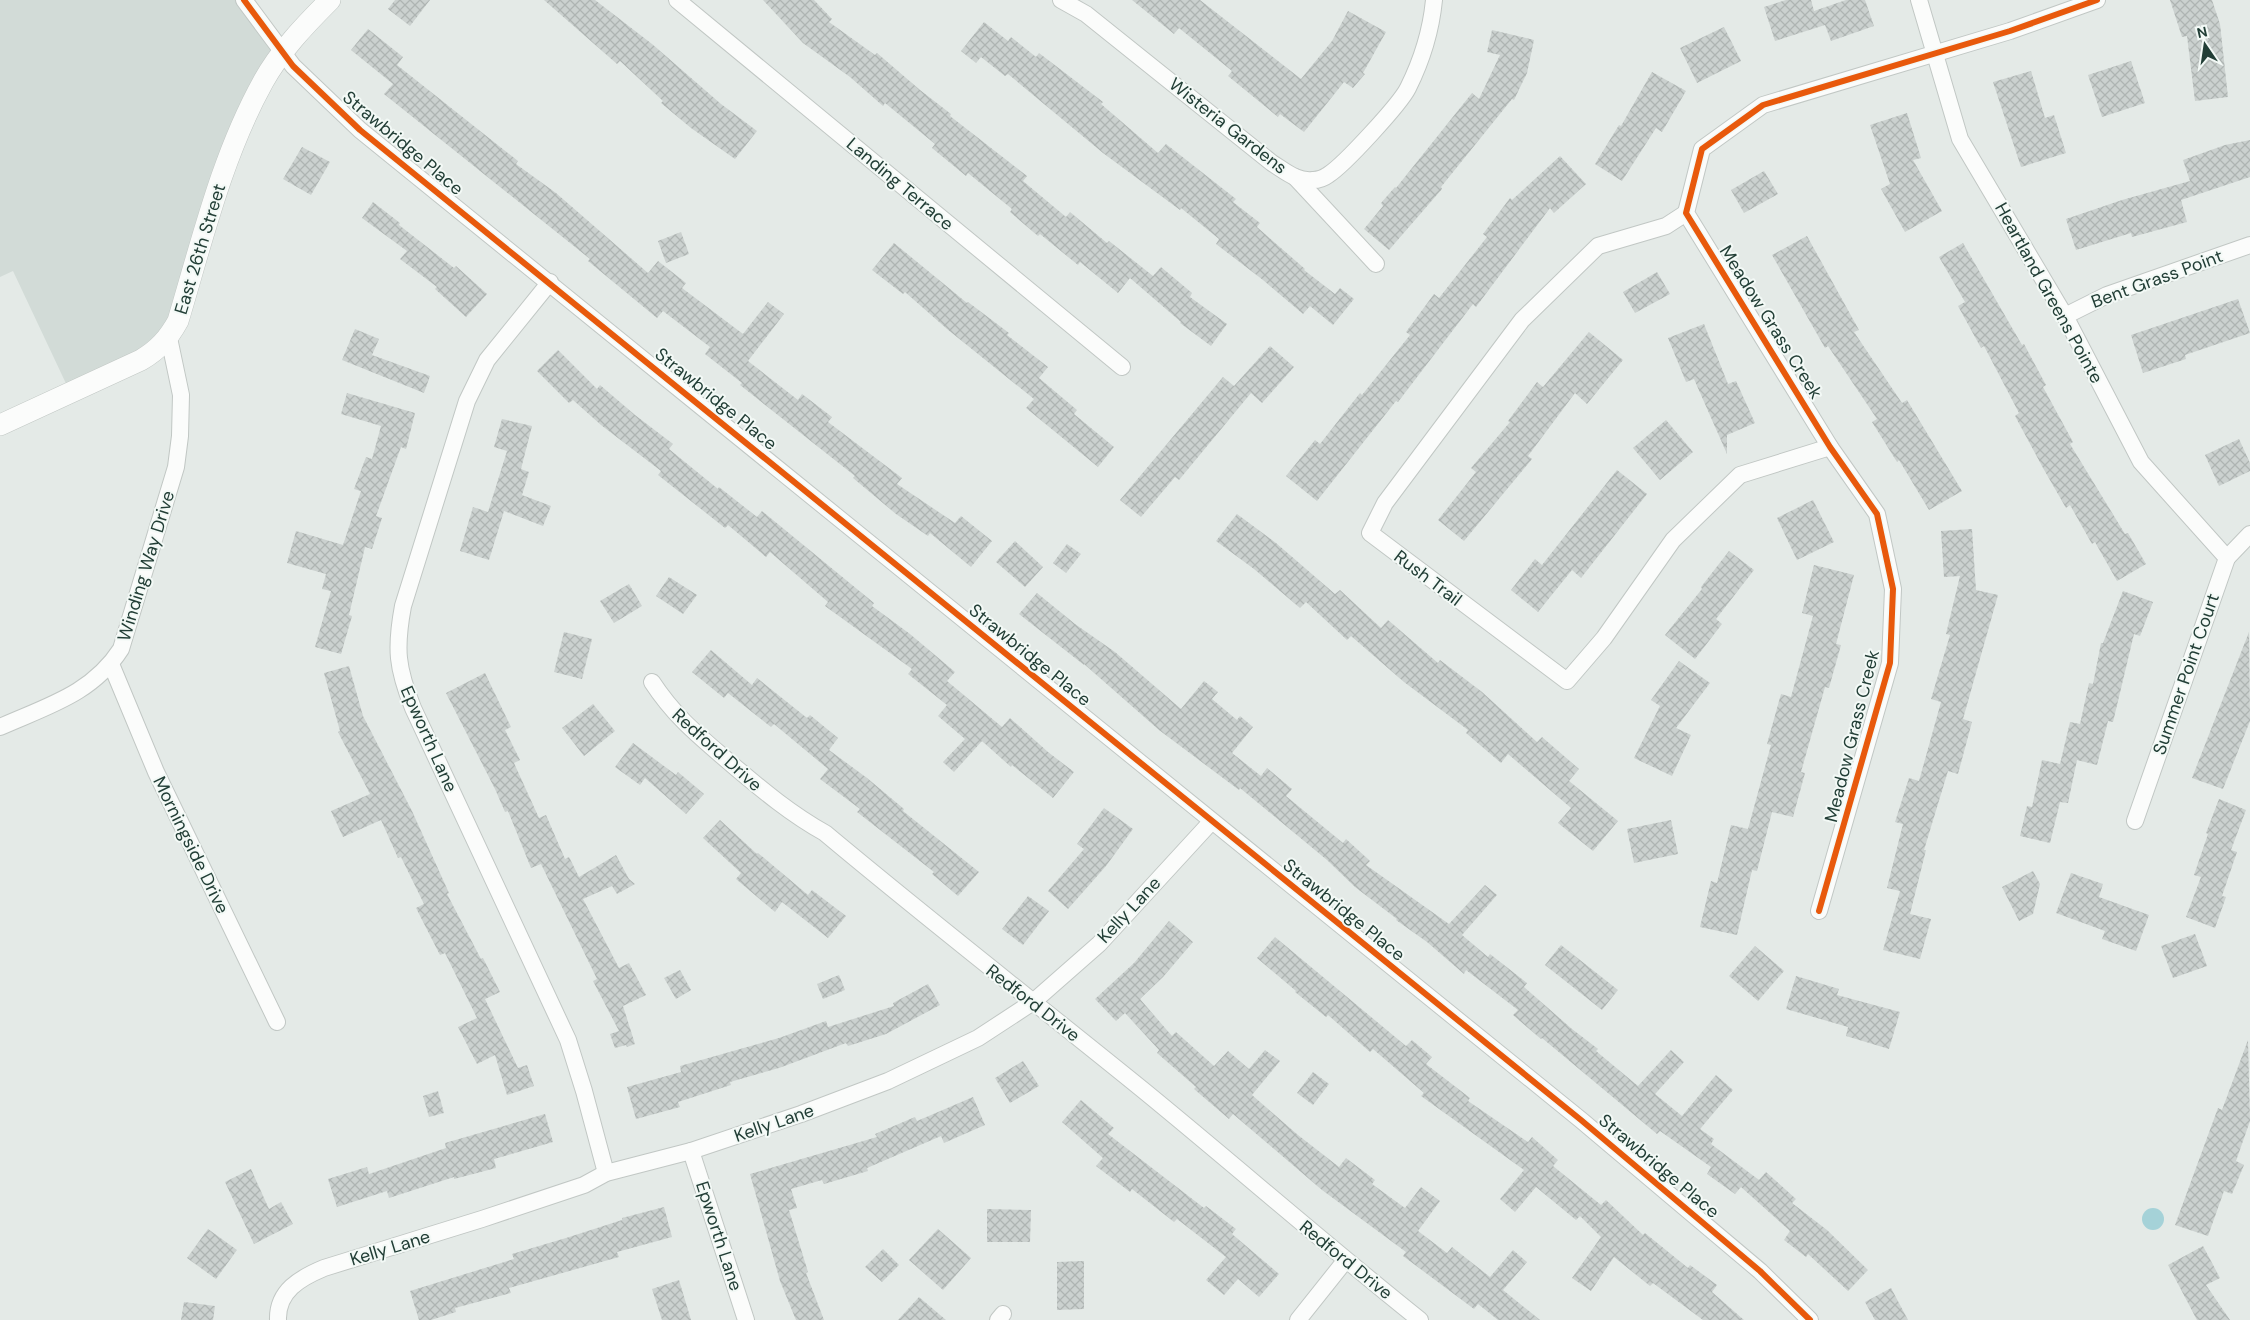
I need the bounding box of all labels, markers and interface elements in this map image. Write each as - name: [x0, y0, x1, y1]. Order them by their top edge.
- north arrow: [2180, 20, 2230, 70]
- text: N: [2195, 22, 2209, 42]
- street label: Wisteria Gardens: [1164, 72, 1292, 180]
- street label: Strawbridge Place: [338, 85, 468, 201]
- street label: Landing Terrace: [841, 132, 959, 236]
- street label: East 26th Street: [169, 181, 231, 317]
- street label: Heartland Greens Pointe: [1989, 198, 2109, 388]
- street label: Meadow Grass Creek: [1714, 241, 1828, 403]
- street label: Bent Grass Point: [2088, 244, 2226, 314]
- street label: Strawbridge Place: [650, 342, 782, 456]
- street label: Winding Way Drive: [112, 488, 180, 644]
- street label: Rush Trail: [1389, 545, 1467, 611]
- street label: Summer Point Court: [2147, 590, 2225, 758]
- street label: Strawbridge Place: [964, 598, 1096, 712]
- street label: Meadow Grass Creek: [1819, 647, 1885, 825]
- street label: Epworth Lane: [395, 682, 463, 796]
- street label: Redford Drive: [667, 703, 767, 797]
- street label: Morningside Drive: [147, 772, 235, 918]
- street label: Strawbridge Place: [1278, 853, 1410, 967]
- street label: Kelly Lane: [1092, 872, 1166, 948]
- street label: Redford Drive: [981, 959, 1085, 1047]
- street label: Kelly Lane: [731, 1098, 817, 1148]
- street label: Strawbridge Place: [1594, 1108, 1724, 1224]
- street label: Epworth Lane: [690, 1178, 748, 1294]
- street label: Redford Drive: [1294, 1215, 1398, 1305]
- street label: Kelly Lane: [347, 1224, 433, 1272]

